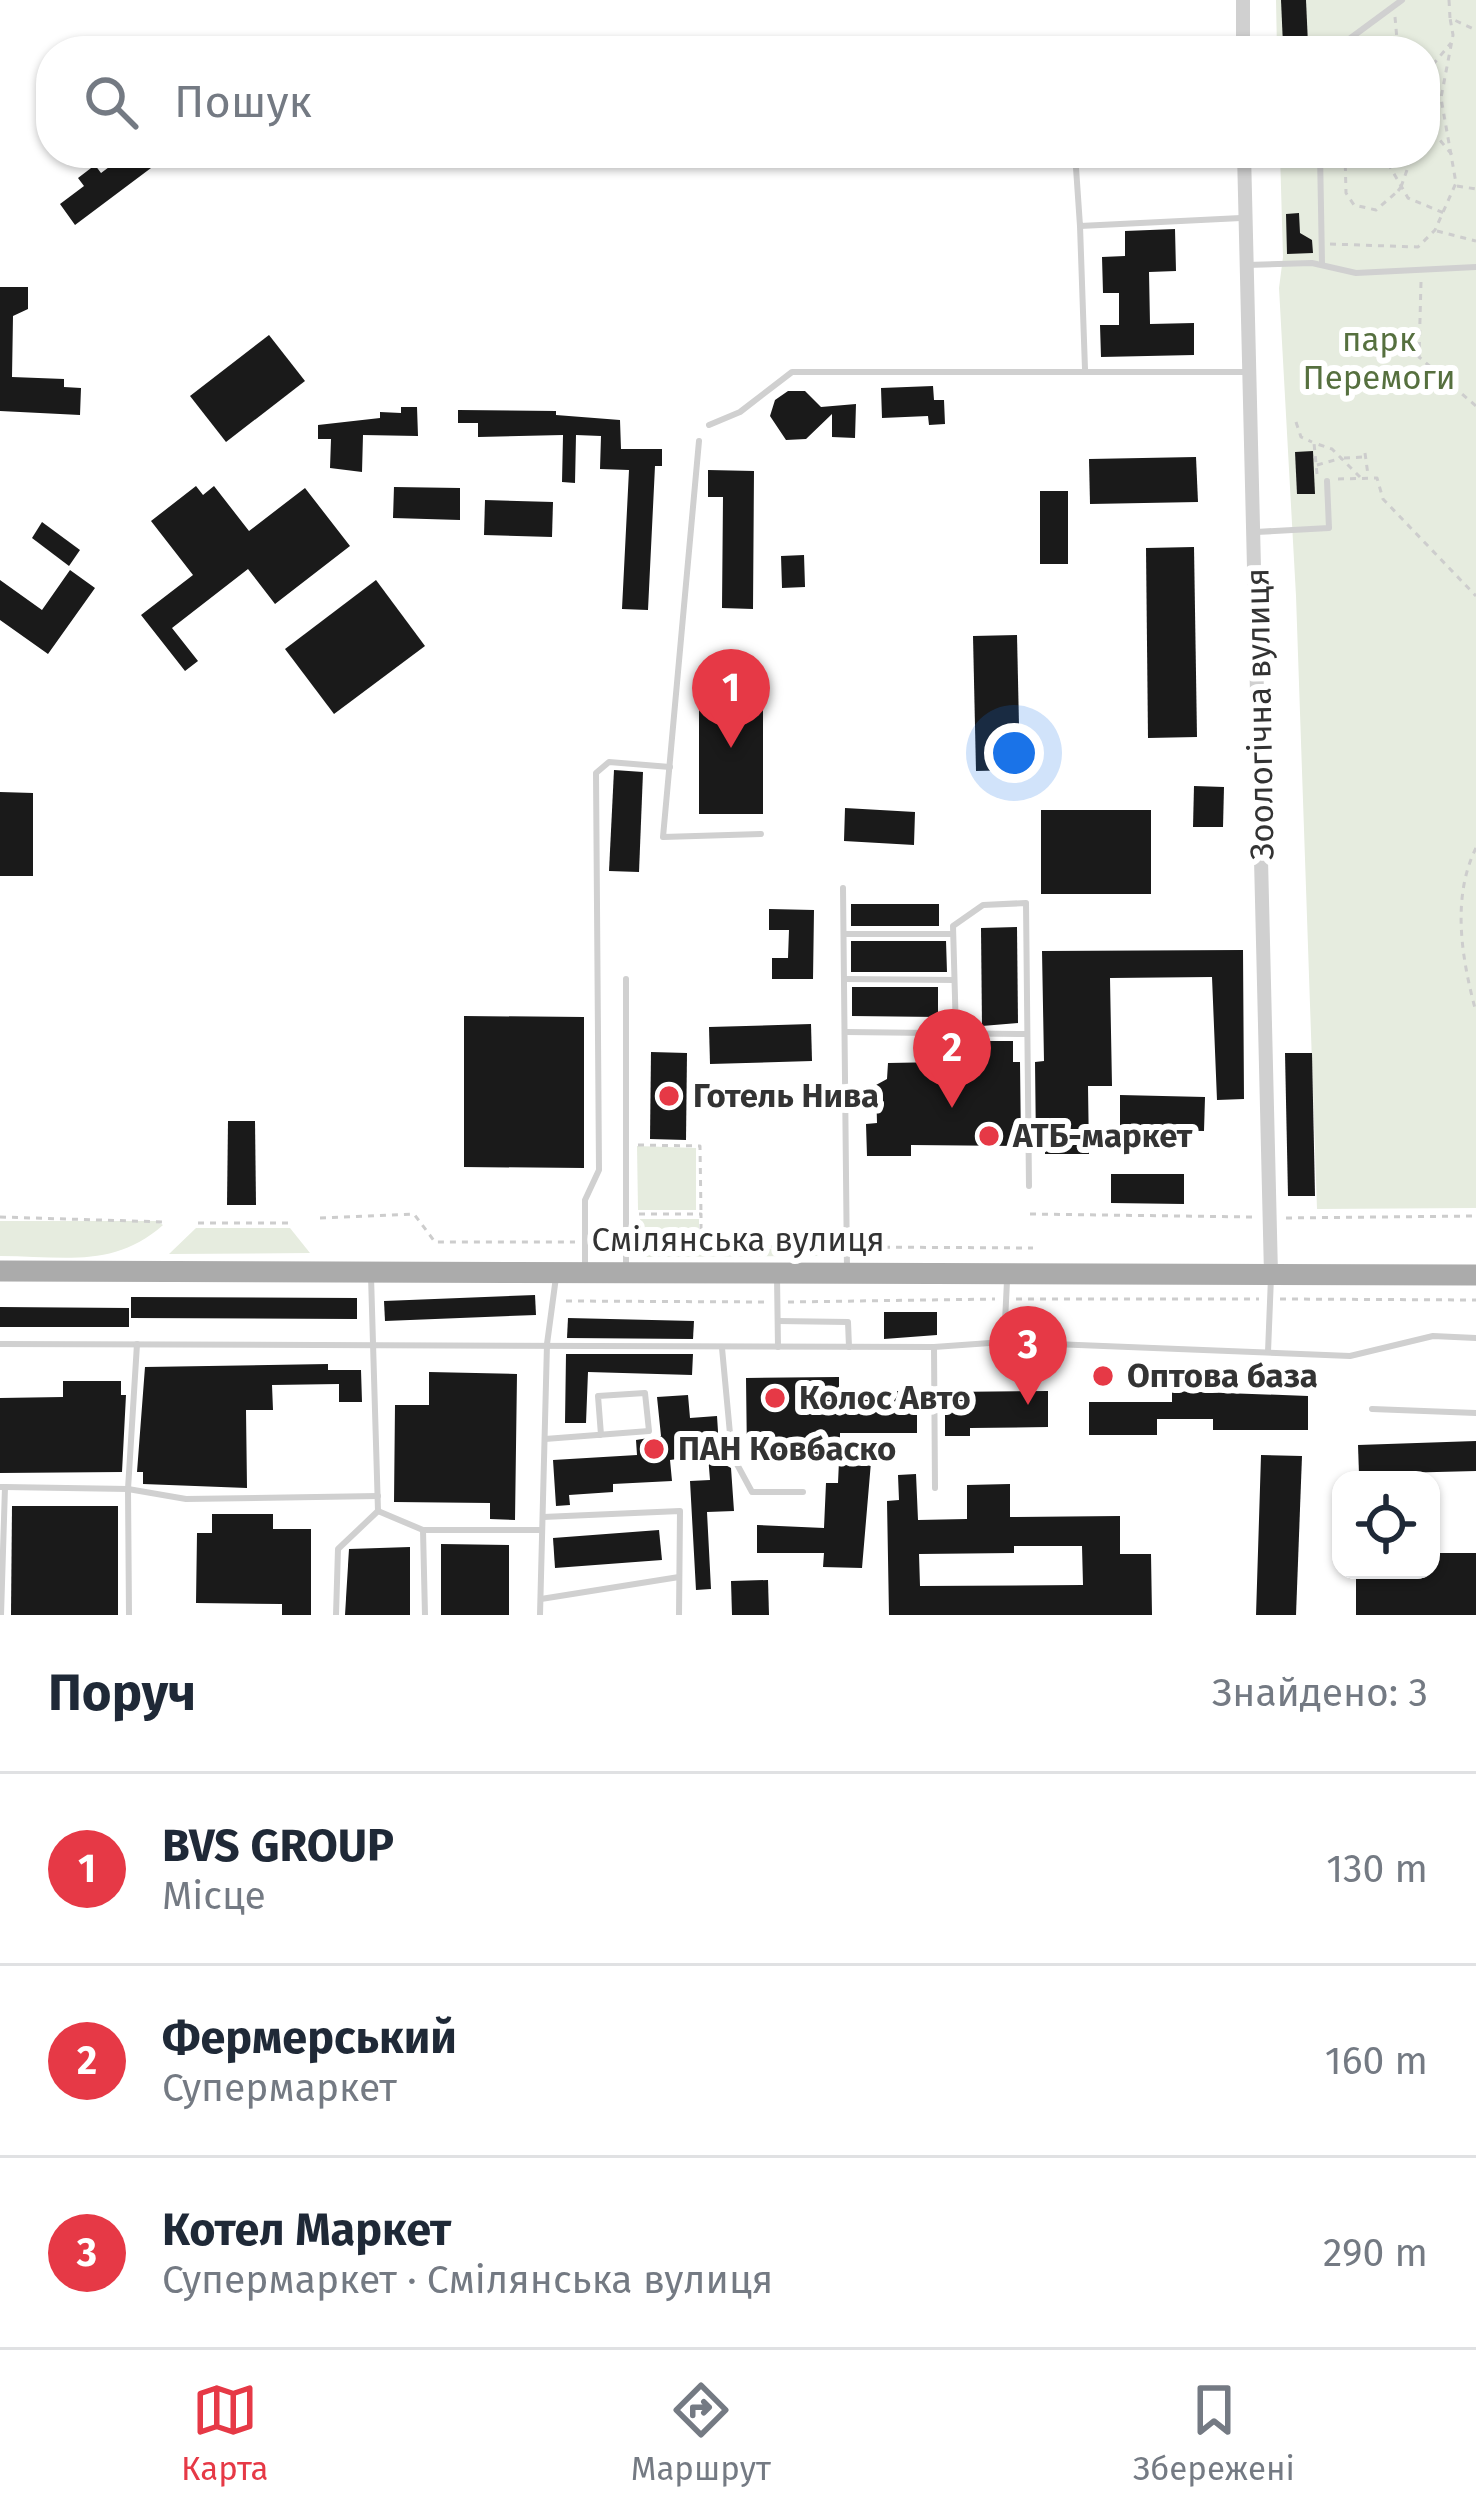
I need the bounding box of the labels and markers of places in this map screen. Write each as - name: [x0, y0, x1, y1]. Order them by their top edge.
- pin: 1: [692, 649, 770, 748]
- pin: 2: [913, 1009, 991, 1108]
- place label: Готель Нива: [693, 1076, 879, 1116]
- marker: Готель Нива: [656, 1083, 682, 1109]
- place label: АТБ-маркет: [1012, 1116, 1193, 1156]
- marker: АТБ-маркет: [976, 1123, 1002, 1149]
- pin: 3: [989, 1306, 1067, 1405]
- place label: Оптова база: [1127, 1356, 1318, 1396]
- marker: Оптова база: [1090, 1363, 1116, 1389]
- place label: Колос Авто: [799, 1378, 971, 1418]
- marker: Колос Авто: [762, 1385, 788, 1411]
- place label: ПАН Ковбаско: [678, 1429, 896, 1469]
- marker: ПАН Ковбаско: [641, 1436, 667, 1462]

